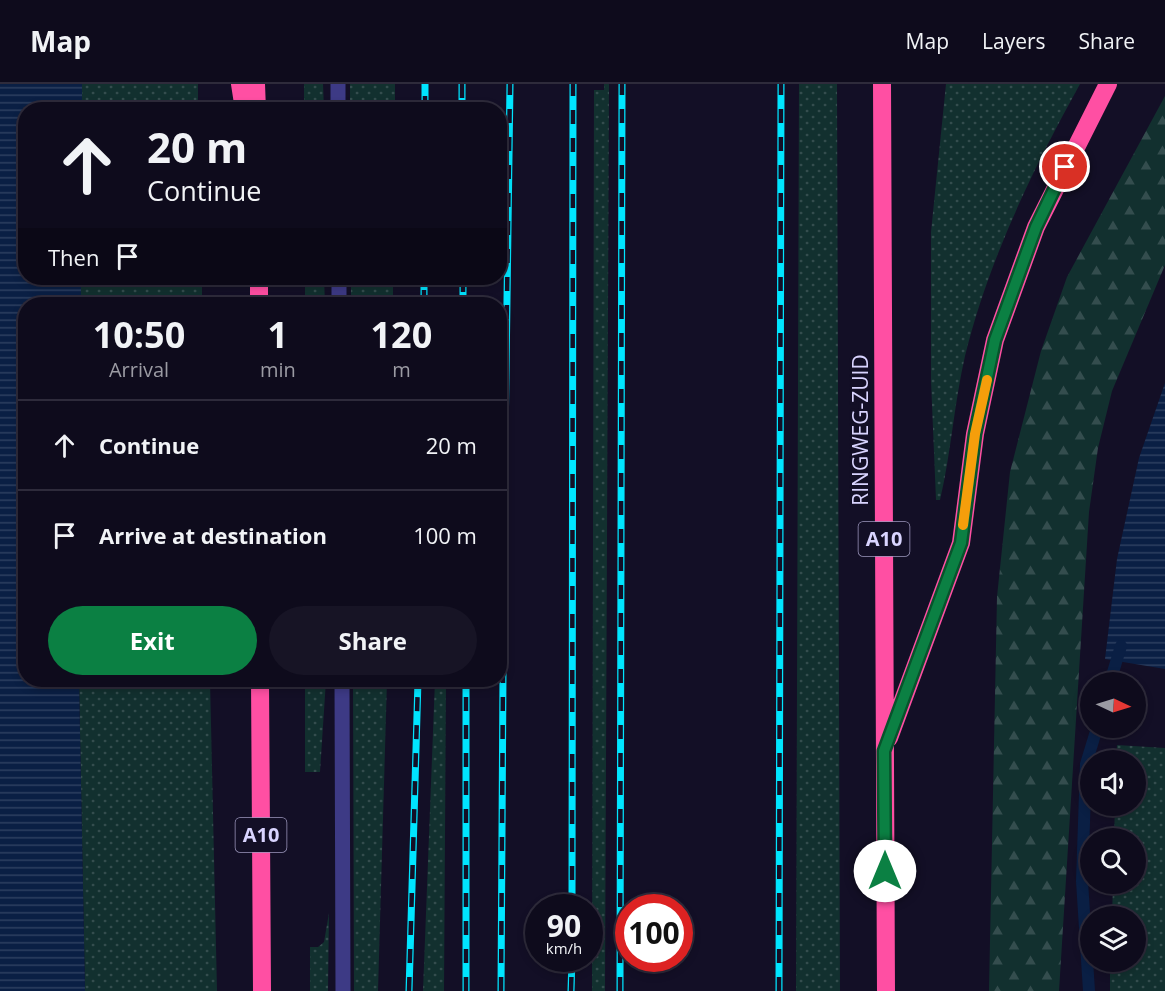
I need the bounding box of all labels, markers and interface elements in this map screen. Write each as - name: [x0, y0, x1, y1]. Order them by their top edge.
- text: Map: [30, 22, 91, 60]
- text: Map: [906, 27, 949, 55]
- text: Layers: [982, 27, 1046, 55]
- text: Share: [1079, 27, 1135, 55]
- text: 20 m: [147, 118, 247, 175]
- icon: ahead: [48, 126, 126, 204]
- pin: [1039, 141, 1090, 192]
- icon: arrive: [1048, 150, 1081, 183]
- text: Continue: [147, 172, 262, 209]
- icon: arrive: [111, 240, 144, 273]
- text: Then: [48, 242, 99, 272]
- text: 10:50: [93, 310, 185, 359]
- text: 1: [268, 310, 288, 359]
- text: 120: [371, 310, 432, 359]
- street label: RINGWEG-ZUID: [846, 354, 874, 506]
- text: Arrival: [109, 356, 169, 383]
- text: min: [260, 356, 296, 383]
- text: m: [392, 356, 411, 383]
- icon: ahead: [48, 429, 81, 462]
- text: Continue: [99, 430, 199, 460]
- text: 20 m: [426, 430, 477, 460]
- icon: arrive: [48, 519, 81, 552]
- text: Arrive at destination: [99, 520, 327, 550]
- text: 100 m: [413, 520, 477, 550]
- road number: A10: [858, 522, 910, 556]
- button: Exit: [48, 606, 257, 675]
- button: Share: [269, 606, 477, 675]
- north arrow: [1080, 672, 1146, 738]
- map controls: [1080, 672, 1146, 972]
- button: sound: [1080, 750, 1146, 816]
- road number: A10: [236, 818, 286, 852]
- button: search: [1080, 828, 1146, 894]
- position arrow: [853, 839, 917, 903]
- speed limit sign: 100: [615, 894, 693, 972]
- text: 90: [547, 905, 581, 946]
- button: layers: [1080, 906, 1146, 972]
- text: km/h: [546, 938, 582, 958]

